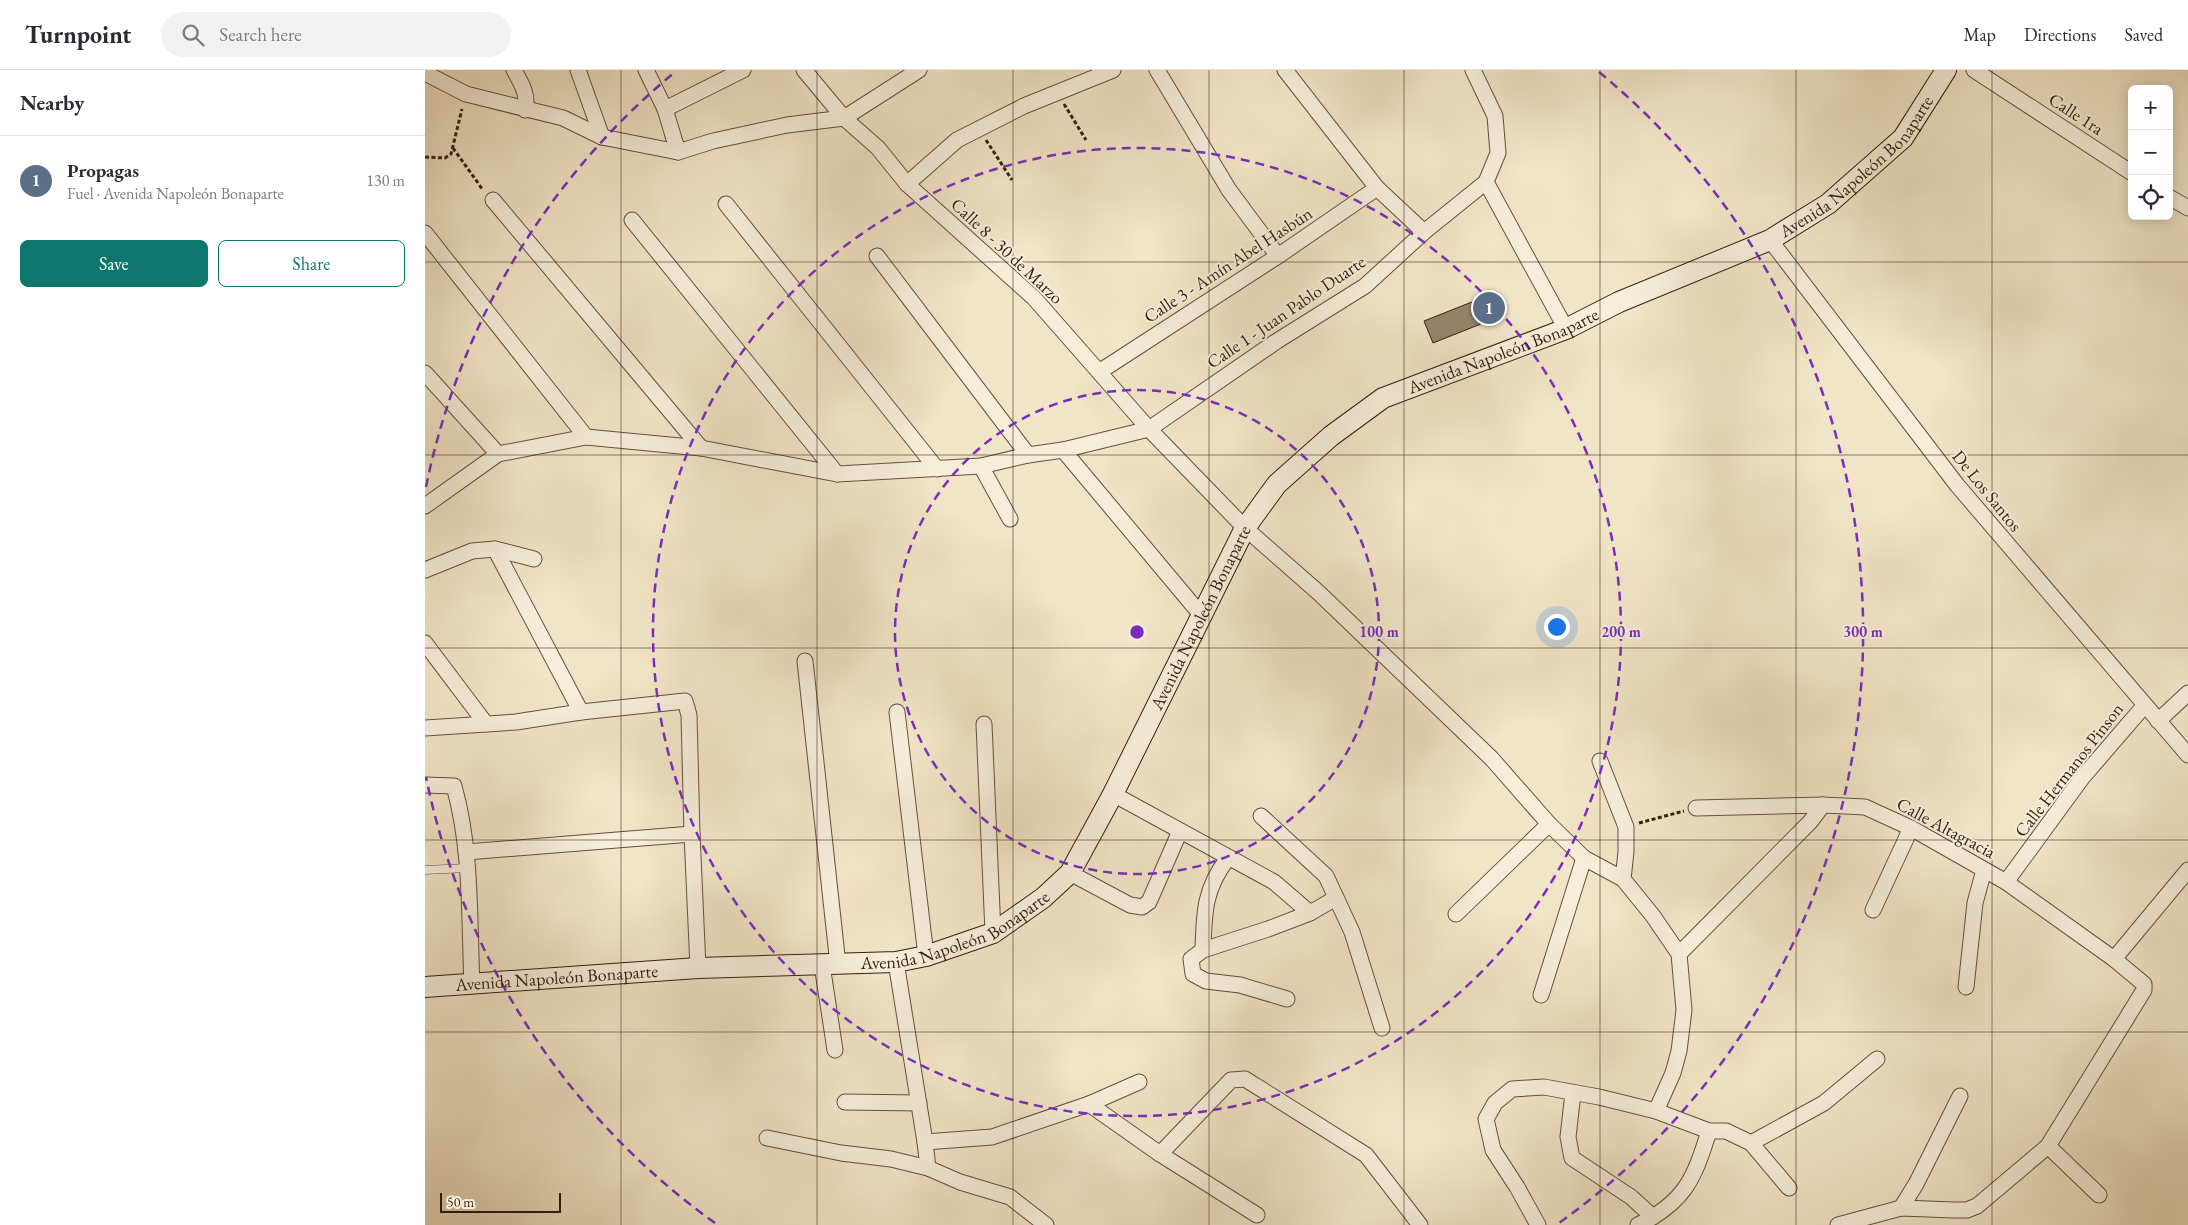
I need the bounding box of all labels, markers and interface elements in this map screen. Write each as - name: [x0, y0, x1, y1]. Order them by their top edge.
- search box: [161, 12, 511, 57]
- text: Turnpoint: [25, 19, 131, 50]
- icon: search: [179, 21, 207, 49]
- text: Search here: [219, 22, 302, 47]
- text: Map: [1964, 23, 1996, 46]
- text: Directions: [2024, 23, 2096, 46]
- text: Saved: [2124, 23, 2163, 46]
- map controls: [2128, 85, 2173, 220]
- button: +: [2128, 85, 2173, 130]
- street label: Calle 1ra: [2044, 87, 2109, 140]
- text: Nearby: [20, 89, 84, 116]
- street label: Avenida Napoleón Bonaparte: [1774, 91, 1938, 243]
- button: −: [2128, 130, 2173, 175]
- text: Propagas: [67, 158, 139, 183]
- text: 1: [32, 170, 40, 191]
- text: 130 m: [366, 170, 405, 191]
- button: locate: [2128, 175, 2173, 220]
- text: Fuel · Avenida Napoleón Bonaparte: [67, 183, 284, 204]
- street label: Calle 8 - 30 de Marzo: [946, 193, 1068, 309]
- street label: Calle 3 - Amín Abel Hasbún: [1139, 201, 1317, 328]
- button: Save: [20, 240, 208, 287]
- button: Share: [218, 240, 405, 287]
- street label: Calle 1 - Juan Pablo Duarte: [1202, 250, 1370, 373]
- pin: 1: [1473, 289, 1505, 327]
- street label: Avenida Napoleón Bonaparte: [1403, 302, 1602, 399]
- street label: De Los Santos: [1947, 445, 2027, 536]
- street label: Avenida Napoleón Bonaparte: [1144, 521, 1256, 714]
- your location: [1544, 614, 1570, 640]
- text: 100 m: [1359, 622, 1399, 641]
- text: 200 m: [1601, 622, 1641, 641]
- text: 300 m: [1843, 622, 1883, 641]
- centre of rings: [1128, 623, 1146, 641]
- street label: Calle Hermanos Pinson: [2009, 698, 2128, 841]
- street label: Calle Altagracia: [1893, 792, 2000, 864]
- street label: Avenida Napoleón Bonaparte: [859, 886, 1054, 974]
- street label: Avenida Napoleón Bonaparte: [453, 959, 659, 996]
- scale bar: [440, 1190, 561, 1213]
- text: 50 m: [447, 1193, 474, 1211]

